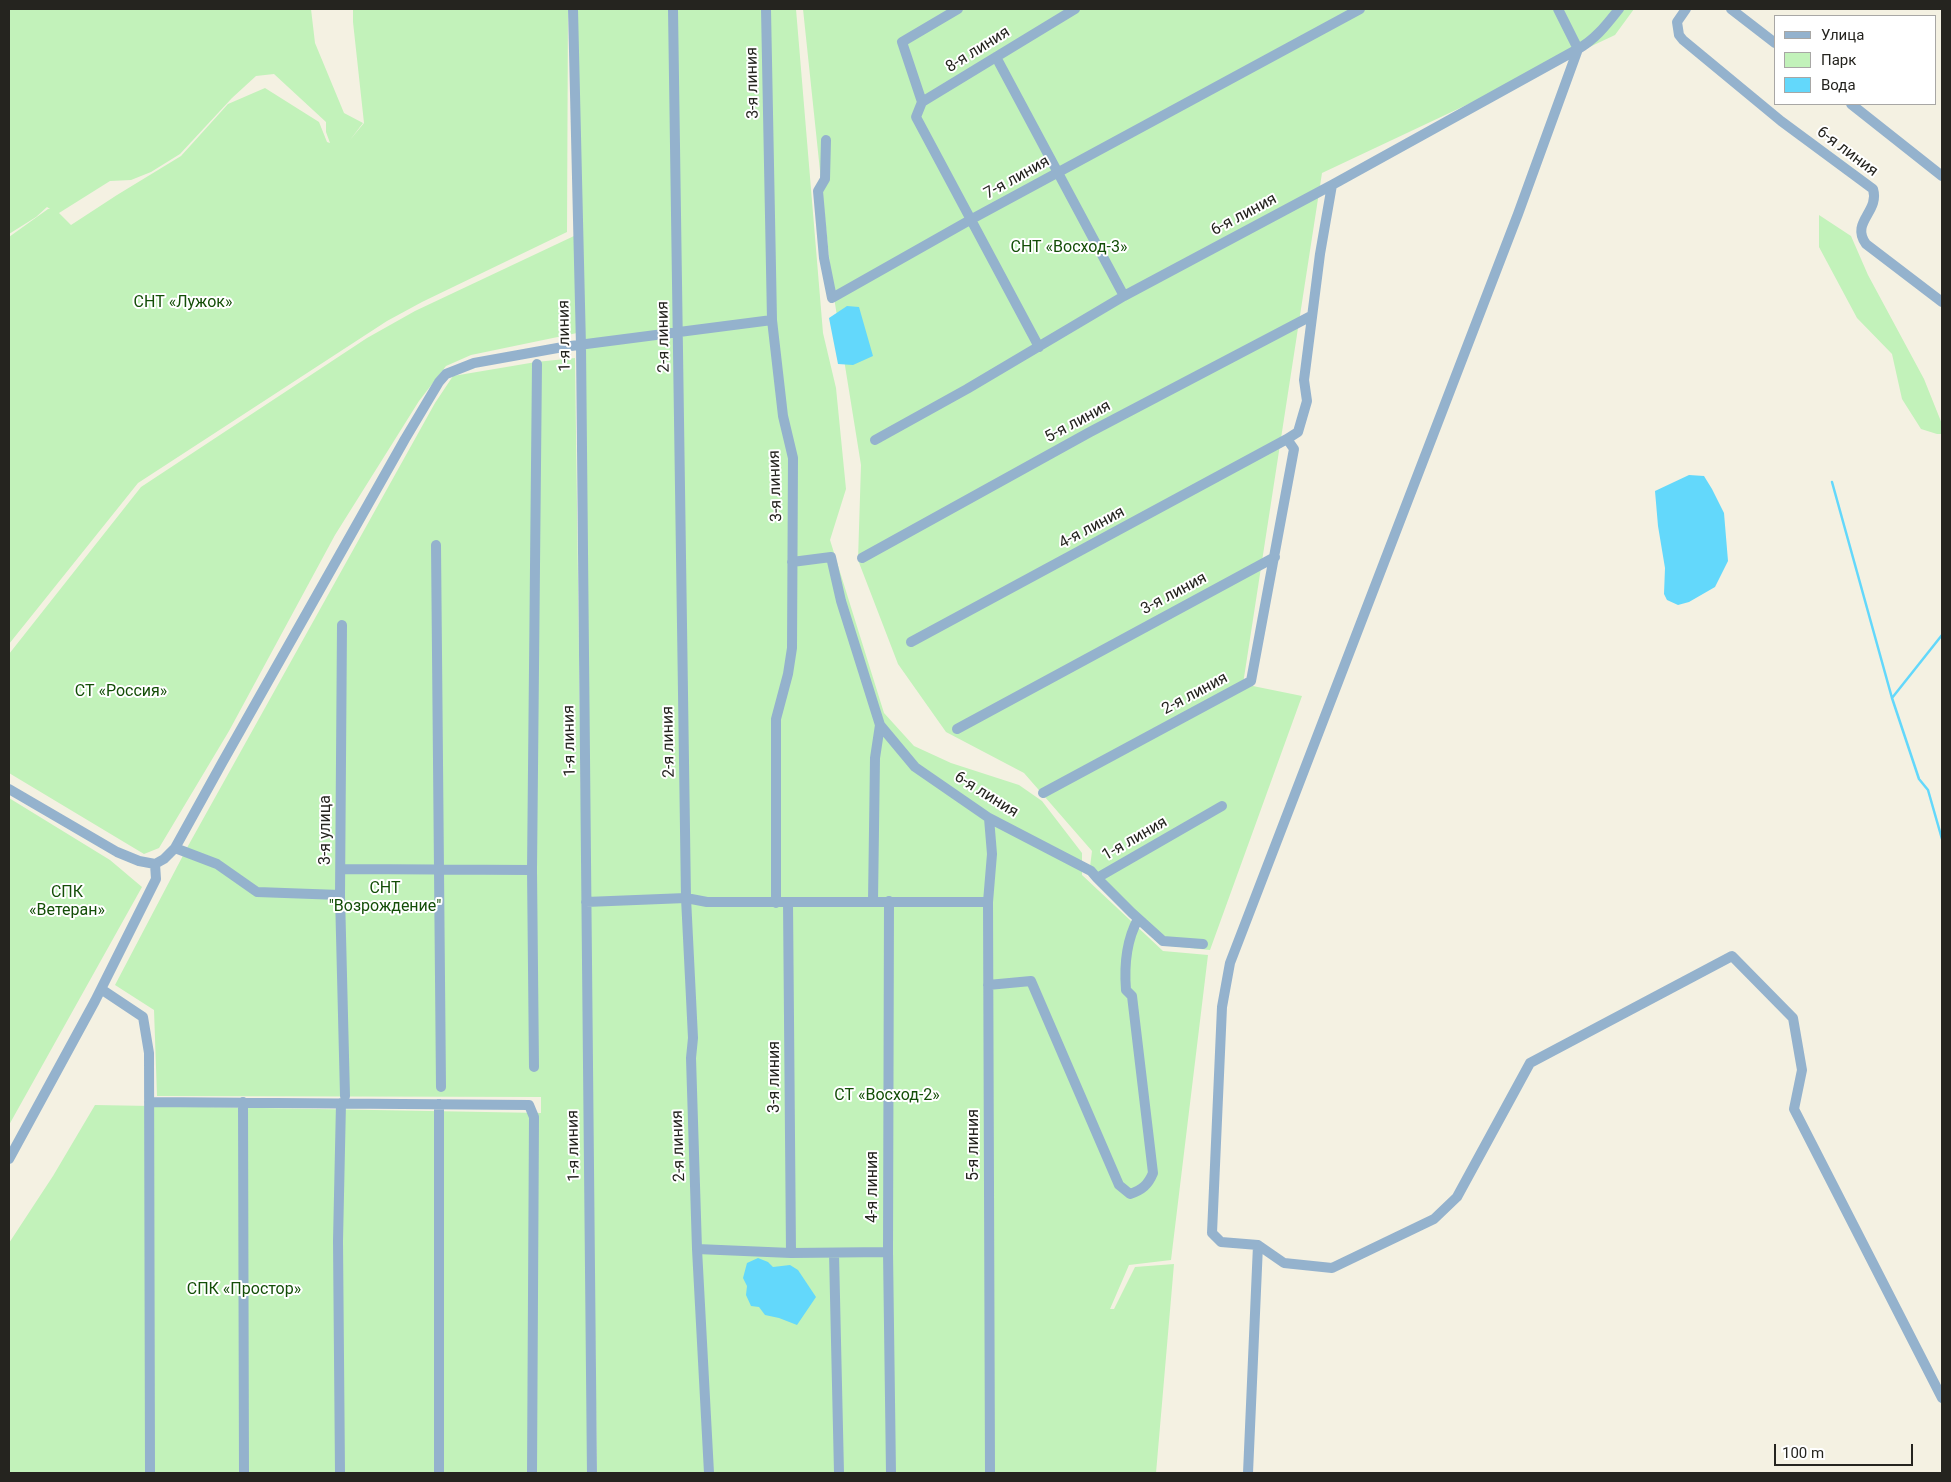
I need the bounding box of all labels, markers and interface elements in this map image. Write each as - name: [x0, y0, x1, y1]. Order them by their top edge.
- legend: [1774, 15, 1936, 105]
- street label: 8-я линия: [942, 23, 1014, 77]
- text: Улица: [1821, 26, 1864, 44]
- street label: 3-я линия: [743, 47, 763, 119]
- text: Парк: [1821, 51, 1856, 69]
- text: Вода: [1821, 76, 1856, 94]
- street label: 6-я линия: [1813, 123, 1881, 181]
- street label: 7-я линия: [981, 152, 1053, 204]
- street label: 6-я линия: [1208, 190, 1280, 240]
- park label: СНТ «Восход-3»: [1010, 238, 1128, 258]
- park label: СНТ «Лужок»: [134, 293, 232, 313]
- street label: 1-я линия: [555, 300, 575, 372]
- street label: 2-я линия: [654, 301, 674, 373]
- street label: 5-я линия: [1042, 397, 1114, 447]
- street label: 3-я линия: [765, 450, 787, 522]
- street label: 4-я линия: [1056, 503, 1128, 553]
- street label: 3-я линия: [1138, 569, 1210, 619]
- street label: 2-я линия: [1159, 669, 1231, 719]
- park label: СТ «Россия»: [75, 682, 167, 702]
- street label: 1-я линия: [560, 705, 580, 777]
- street label: 2-я линия: [659, 706, 679, 778]
- street label: 6-я линия: [950, 768, 1022, 822]
- street label: 3-я улица: [316, 795, 336, 865]
- street label: 1-я линия: [1099, 813, 1171, 865]
- park label: СНТ "Возрождение": [329, 879, 441, 917]
- park label: СПК «Ветеран»: [29, 883, 105, 921]
- street label: 3-я линия: [765, 1041, 785, 1113]
- park label: СТ «Восход-2»: [834, 1086, 940, 1106]
- street label: 5-я линия: [964, 1109, 984, 1181]
- street label: 1-я линия: [564, 1110, 584, 1182]
- street label: 2-я линия: [668, 1110, 690, 1182]
- street label: 4-я линия: [863, 1151, 883, 1223]
- park label: СПК «Простор»: [187, 1280, 301, 1300]
- scale bar: [1776, 1434, 1915, 1466]
- text: 100 m: [1782, 1444, 1824, 1462]

